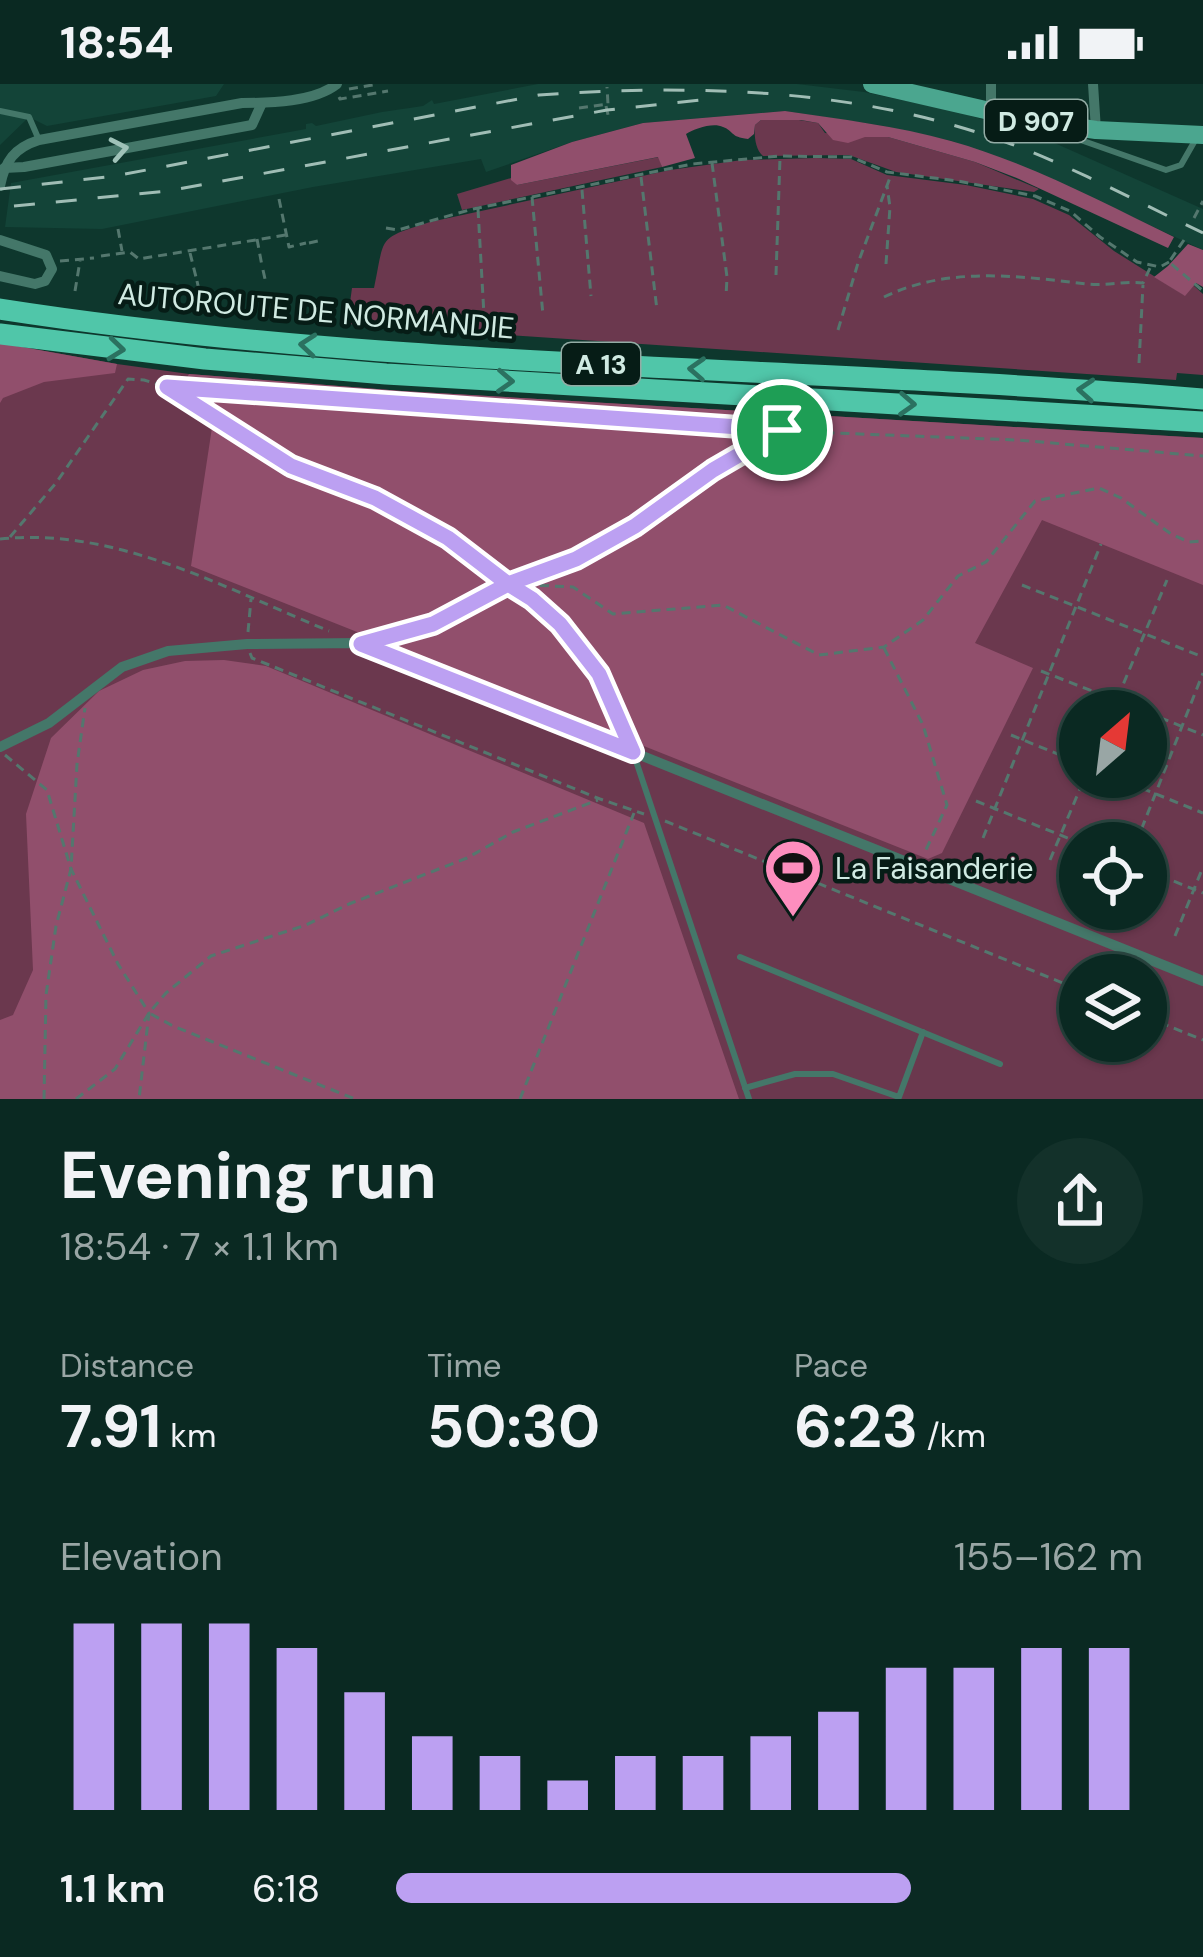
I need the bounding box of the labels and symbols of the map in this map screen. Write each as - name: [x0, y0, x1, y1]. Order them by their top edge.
- road number: D 907: [985, 100, 1087, 142]
- one-way arrow: [109, 138, 129, 163]
- street label: AUTOROUTE DE NORMANDIE: [116, 274, 516, 348]
- one-way arrow: [298, 333, 317, 358]
- one-way arrow: [107, 336, 126, 361]
- road number: A 13: [562, 343, 640, 385]
- one-way arrow: [687, 356, 706, 382]
- one-way arrow: [496, 368, 514, 394]
- one-way arrow: [1076, 377, 1095, 403]
- pin: [731, 379, 833, 481]
- one-way arrow: [898, 391, 917, 417]
- north arrow: [1059, 690, 1167, 798]
- sports icon: La Faisanderie: [762, 837, 824, 919]
- place label: La Faisanderie: [835, 849, 1033, 888]

